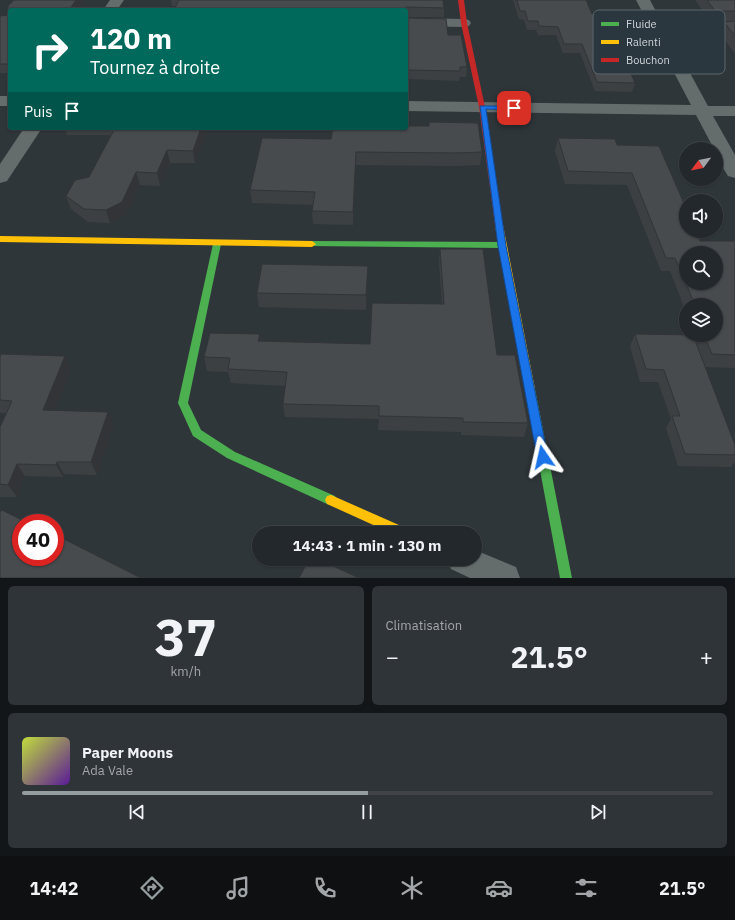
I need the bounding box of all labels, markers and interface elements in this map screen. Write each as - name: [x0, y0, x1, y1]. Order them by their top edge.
- legend: [593, 10, 725, 74]
- text: Fluide: [626, 17, 657, 31]
- text: 120 m: [90, 20, 172, 57]
- icon: right: [24, 24, 76, 76]
- text: Ralenti: [626, 35, 661, 49]
- text: Bouchon: [626, 53, 670, 67]
- text: Tournez à droite: [90, 56, 220, 79]
- pin: [497, 91, 531, 125]
- icon: arrive: [503, 97, 525, 119]
- icon: arrive: [61, 100, 83, 122]
- text: Puis: [24, 102, 53, 121]
- north arrow: [679, 142, 723, 186]
- map controls: [679, 142, 723, 342]
- button: sound: [679, 194, 723, 238]
- button: search: [679, 246, 723, 290]
- button: layers: [679, 298, 723, 342]
- position arrow: [522, 436, 564, 478]
- speed limit sign: 40: [12, 514, 64, 566]
- text: 14:43 · 1 min · 130 m: [293, 536, 441, 555]
- text: 37: [155, 603, 217, 670]
- text: Climatisation: [386, 617, 462, 634]
- text: 21.5°: [511, 637, 588, 676]
- text: −: [386, 642, 399, 671]
- text: +: [700, 642, 713, 671]
- text: km/h: [170, 663, 201, 680]
- text: Paper Moons: [82, 743, 173, 762]
- text: Ada Vale: [82, 762, 133, 779]
- icon: previous: [126, 801, 148, 823]
- icon: pause: [356, 801, 378, 823]
- icon: next: [587, 801, 609, 823]
- icon: directions: [138, 874, 166, 902]
- icon: music: [224, 874, 252, 902]
- icon: phone: [311, 874, 339, 902]
- icon: climate: [398, 874, 426, 902]
- icon: car: [485, 874, 513, 902]
- icon: filters: [572, 874, 600, 902]
- text: 14:42: [29, 877, 79, 900]
- text: 21.5°: [659, 877, 706, 900]

